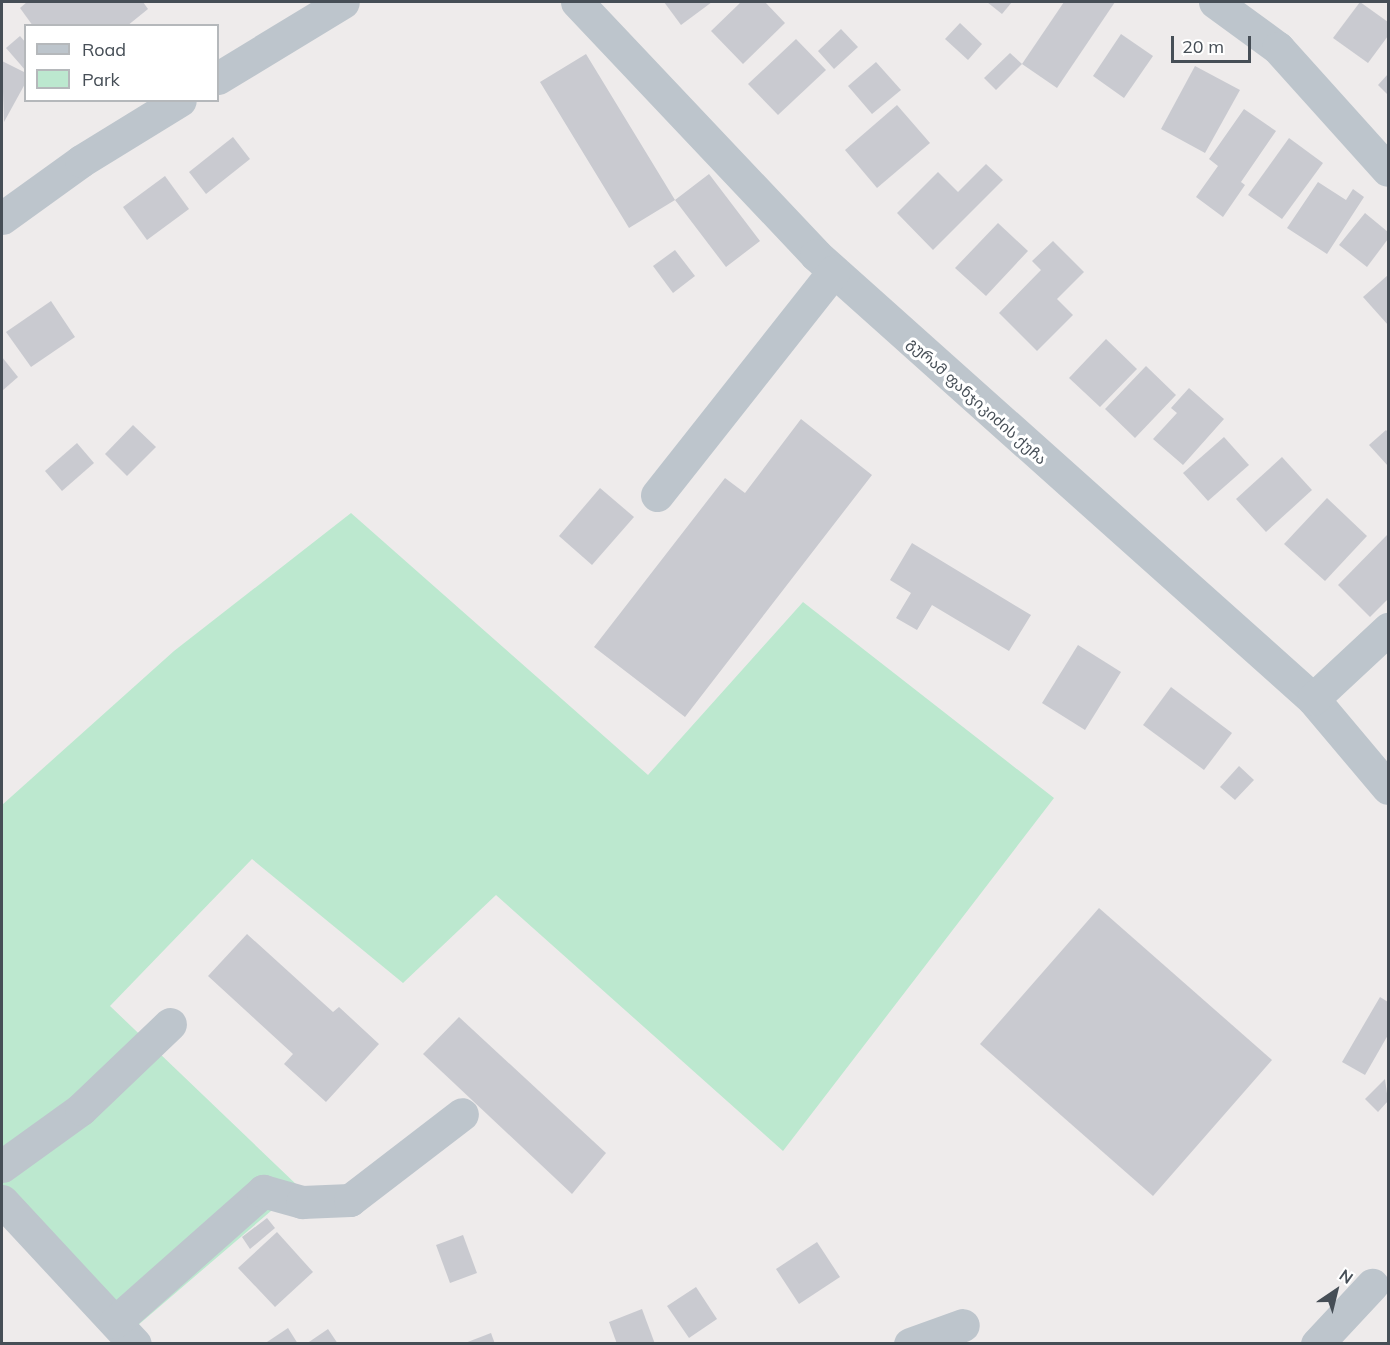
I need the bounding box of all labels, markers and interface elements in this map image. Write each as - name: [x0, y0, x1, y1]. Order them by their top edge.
- legend: [24, 24, 219, 102]
- scale bar: [1174, 24, 1254, 62]
- text: 20 m: [1182, 35, 1224, 58]
- text: Road: [82, 38, 126, 61]
- text: Park: [82, 68, 120, 91]
- street label: გურამ ფანჯიკიძის ქუჩა: [904, 334, 1050, 468]
- north arrow: [1306, 1261, 1366, 1321]
- text: N: [1336, 1265, 1357, 1288]

